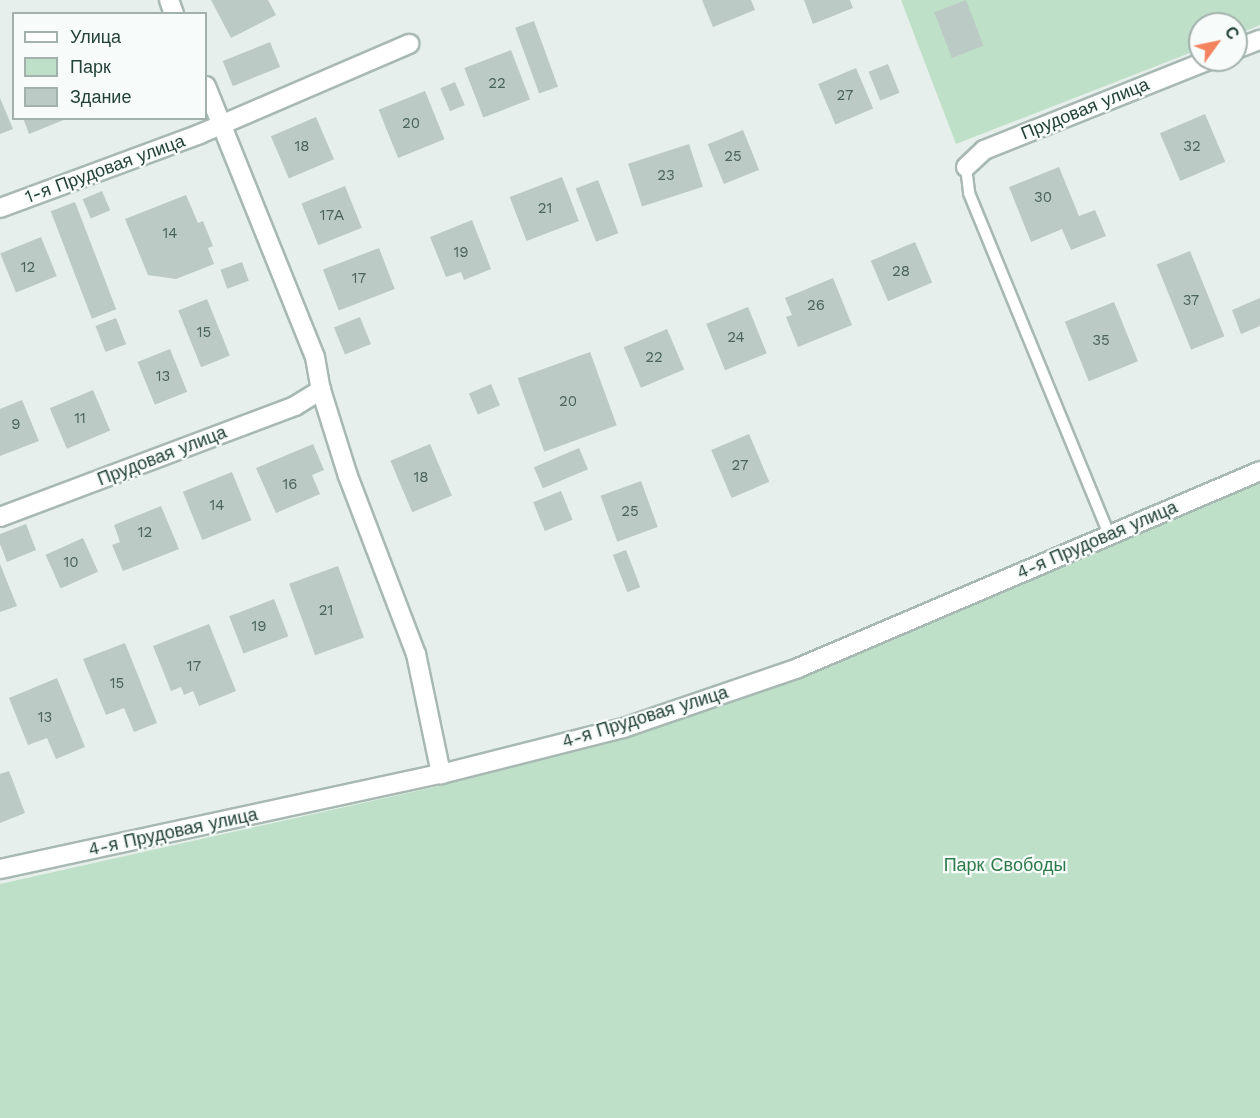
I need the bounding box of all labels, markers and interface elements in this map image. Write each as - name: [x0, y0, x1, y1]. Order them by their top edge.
- legend: [12, 12, 207, 120]
- north arrow: [1188, 12, 1248, 72]
- text: С: [1221, 23, 1243, 43]
- text: Улица: [70, 26, 121, 47]
- text: Парк: [70, 56, 111, 77]
- street label: Прудовая улица: [1018, 73, 1152, 145]
- house number: 22: [488, 75, 506, 93]
- text: Здание: [70, 86, 131, 107]
- house number: 27: [837, 87, 853, 105]
- house number: 20: [402, 115, 420, 133]
- street label: 1-я Прудовая улица: [22, 130, 188, 208]
- house number: 18: [294, 138, 310, 156]
- house number: 32: [1183, 138, 1201, 156]
- house number: 25: [724, 148, 742, 166]
- house number: 23: [657, 167, 675, 185]
- house number: 30: [1034, 189, 1052, 207]
- house number: 21: [538, 200, 552, 218]
- house number: 17А: [320, 207, 344, 225]
- house number: 14: [162, 225, 178, 243]
- house number: 19: [453, 244, 469, 262]
- house number: 12: [21, 259, 35, 277]
- house number: 28: [892, 263, 910, 281]
- house number: 17: [352, 270, 366, 288]
- house number: 37: [1183, 292, 1199, 310]
- house number: 26: [807, 297, 825, 315]
- house number: 15: [197, 324, 211, 342]
- house number: 24: [727, 329, 745, 347]
- house number: 35: [1092, 332, 1110, 350]
- house number: 22: [645, 349, 663, 367]
- house number: 13: [156, 368, 170, 386]
- house number: 20: [559, 393, 577, 411]
- house number: 11: [74, 410, 86, 428]
- house number: 9: [11, 416, 21, 434]
- street label: Прудовая улица: [94, 421, 230, 491]
- house number: 27: [732, 457, 748, 475]
- house number: 18: [413, 469, 429, 487]
- house number: 16: [283, 476, 297, 494]
- street label: 4-я Прудовая улица: [1013, 496, 1181, 584]
- house number: 14: [209, 497, 225, 515]
- house number: 25: [621, 503, 639, 521]
- house number: 12: [138, 524, 152, 542]
- house number: 10: [63, 554, 79, 572]
- house number: 21: [319, 602, 333, 620]
- house number: 19: [251, 618, 267, 636]
- house number: 17: [187, 658, 201, 676]
- house number: 15: [110, 675, 124, 693]
- street label: 4-я Прудовая улица: [559, 681, 731, 753]
- house number: 13: [38, 709, 52, 727]
- street label: 4-я Прудовая улица: [86, 804, 260, 860]
- park label: Парк Свободы: [944, 854, 1066, 876]

